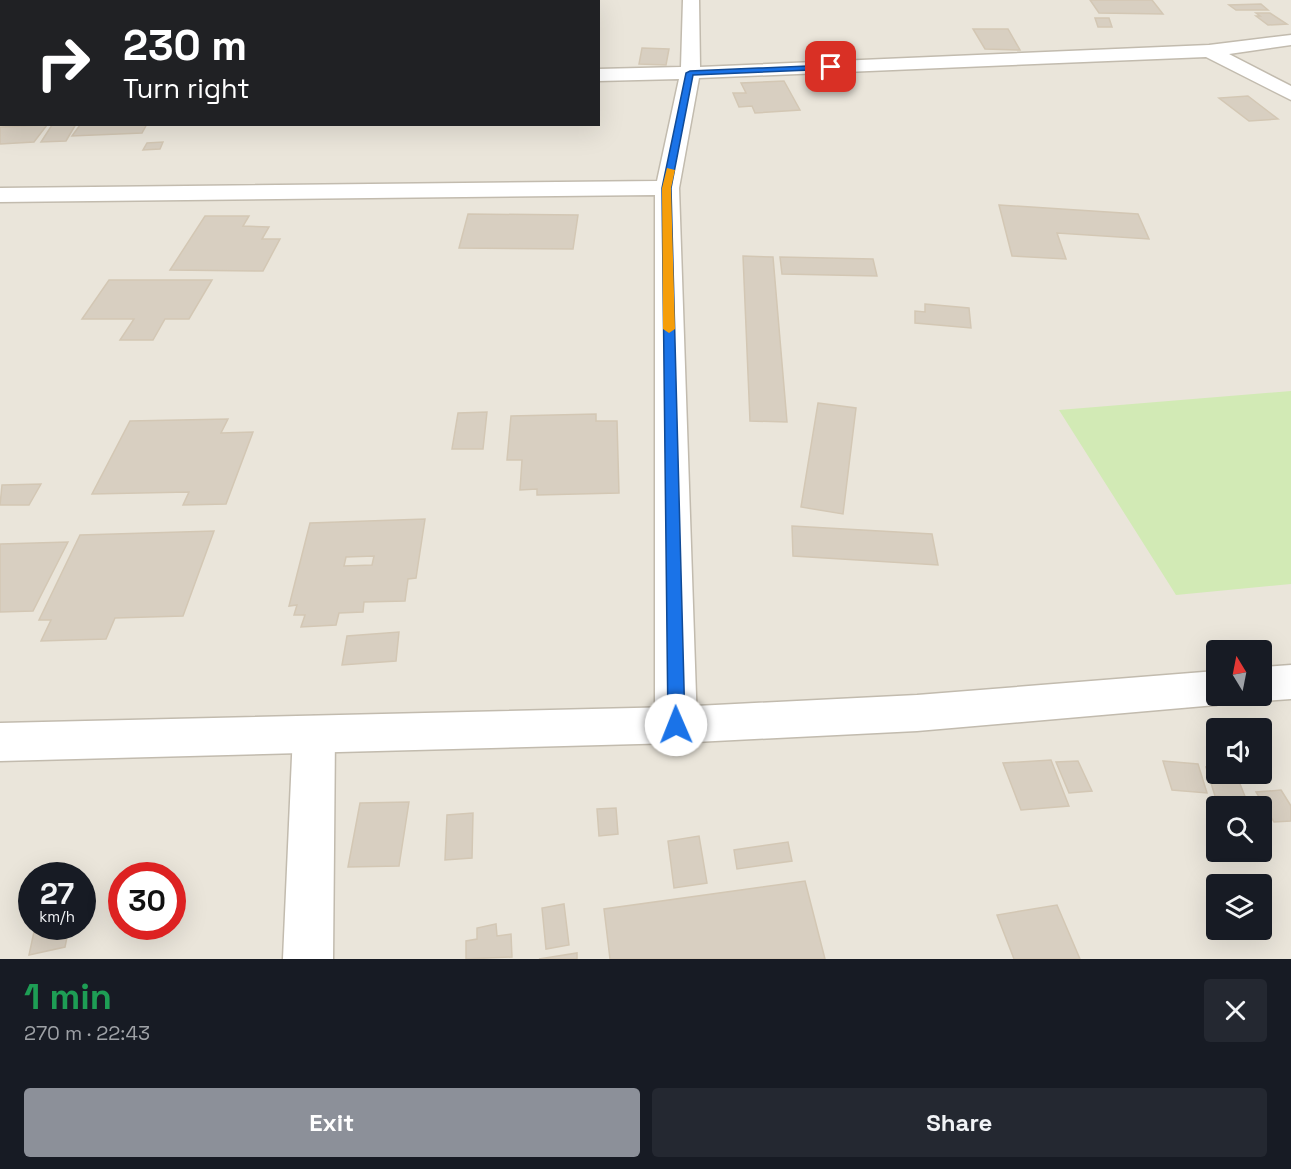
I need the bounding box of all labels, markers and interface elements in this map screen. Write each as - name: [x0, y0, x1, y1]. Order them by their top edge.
- text: 230 m: [123, 19, 247, 72]
- icon: right: [24, 24, 102, 102]
- pin: [805, 41, 856, 92]
- icon: arrive: [814, 50, 847, 83]
- text: Turn right: [123, 71, 250, 106]
- north arrow: [1206, 640, 1272, 706]
- map controls: [1206, 640, 1272, 940]
- position arrow: [644, 693, 708, 757]
- button: sound: [1206, 718, 1272, 784]
- button: search: [1206, 796, 1272, 862]
- speed limit sign: 30: [108, 862, 186, 940]
- text: 27: [40, 874, 74, 913]
- button: layers: [1206, 874, 1272, 940]
- text: km/h: [39, 907, 75, 926]
- text: 1 min: [24, 974, 112, 1020]
- button: close: [1204, 979, 1267, 1042]
- text: 270 m · 22:43: [24, 1020, 150, 1046]
- button: Exit: [24, 1088, 640, 1157]
- button: Share: [652, 1088, 1267, 1157]

